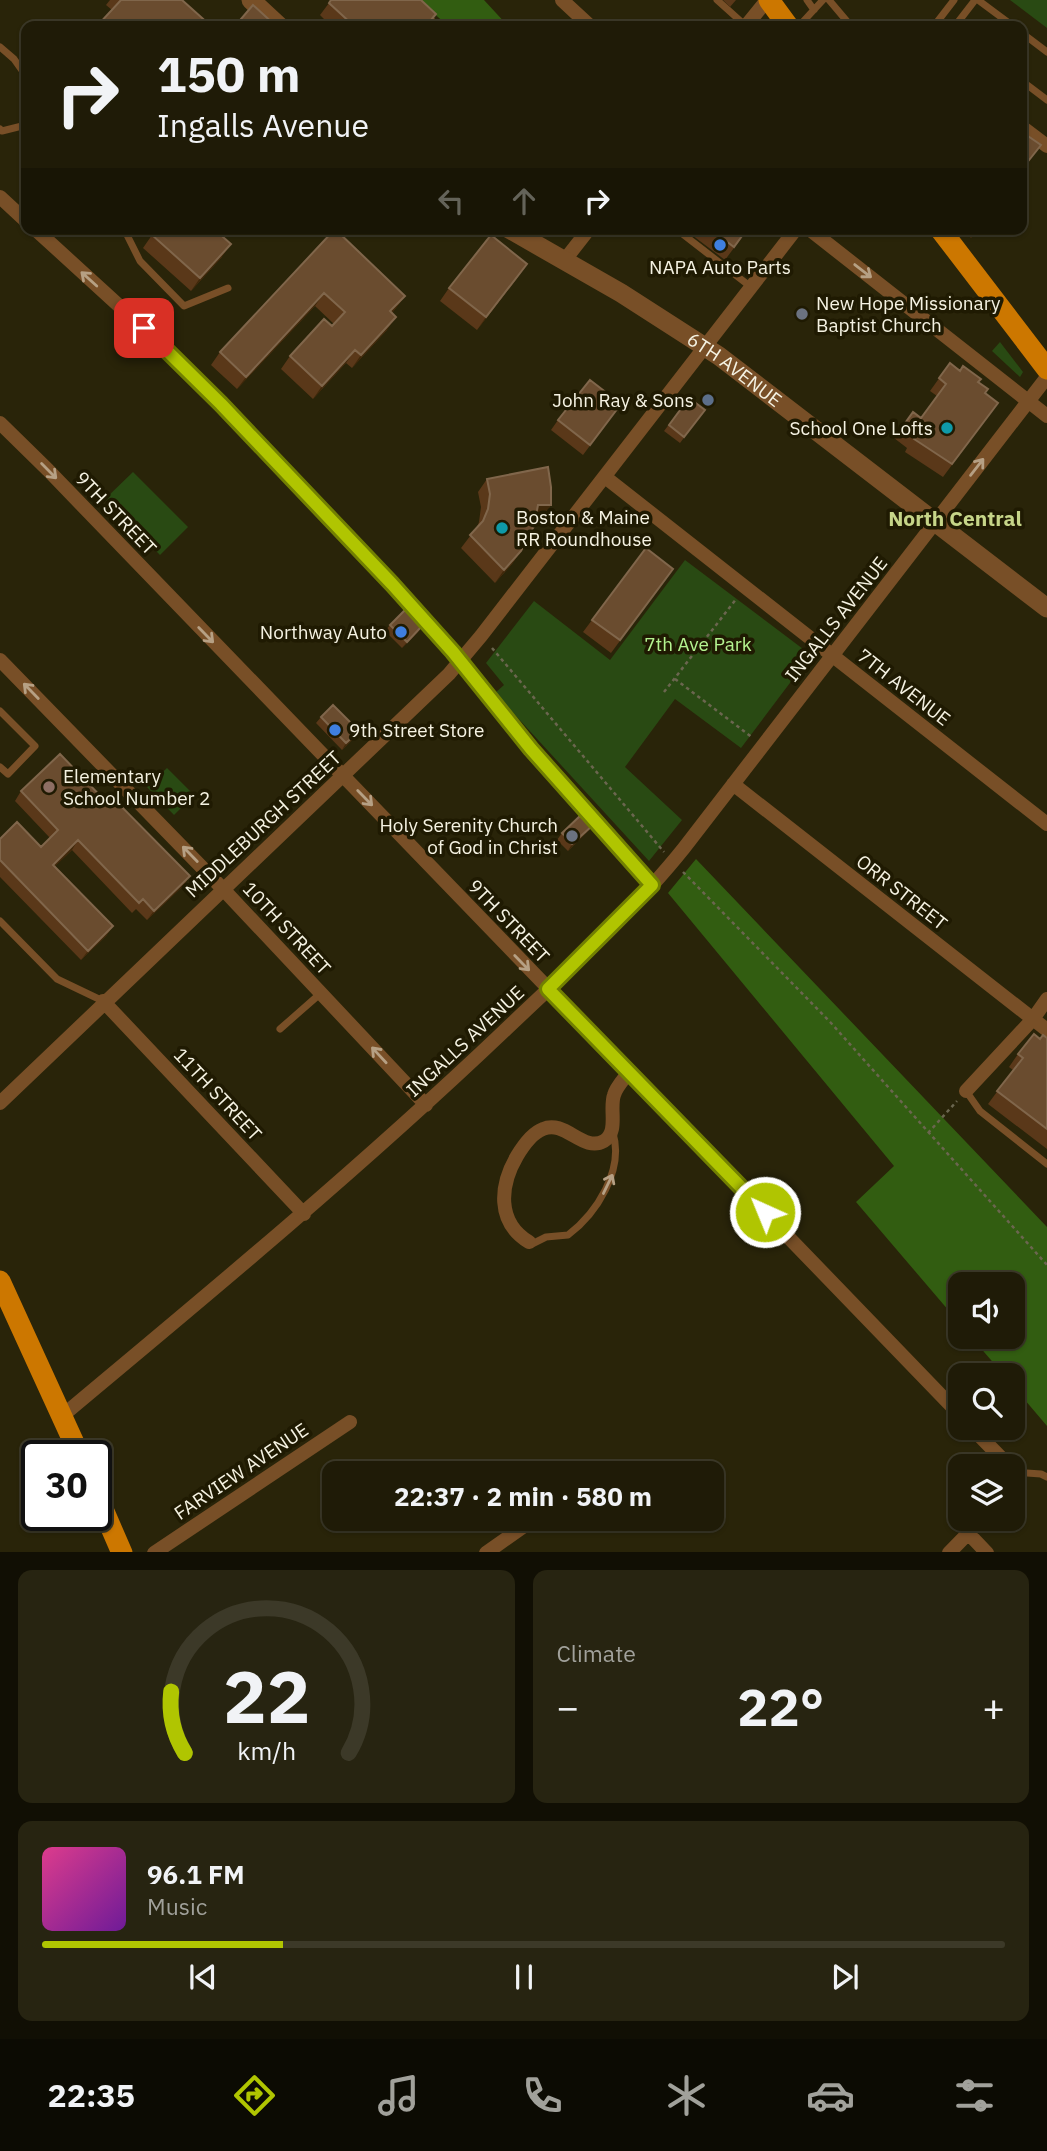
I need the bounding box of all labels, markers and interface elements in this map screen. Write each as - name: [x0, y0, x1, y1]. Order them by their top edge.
- text: 150 m: [157, 42, 301, 105]
- icon: right: [42, 49, 133, 140]
- text: Ingalls Avenue: [157, 104, 369, 146]
- icon: left: [432, 182, 470, 220]
- icon: ahead: [505, 182, 543, 220]
- icon: right: [578, 182, 616, 220]
- marker: NAPA Auto Parts: [712, 237, 728, 253]
- place label: NAPA Auto Parts: [649, 255, 791, 279]
- one-way arrow: [853, 264, 871, 279]
- one-way arrow: [81, 271, 99, 287]
- place label: New Hope Missionary Baptist Church: [816, 291, 1001, 337]
- pin: [114, 298, 174, 358]
- marker: New Hope Missionary Baptist Church: [794, 306, 810, 322]
- icon: arrive: [125, 309, 163, 347]
- street label: 6TH AVENUE: [683, 327, 787, 412]
- place label: John Ray & Sons: [552, 388, 694, 412]
- marker: John Ray & Sons: [700, 392, 716, 408]
- place label: School One Lofts: [790, 416, 933, 440]
- marker: School One Lofts: [939, 420, 955, 436]
- one-way arrow: [970, 459, 985, 477]
- one-way arrow: [40, 462, 57, 479]
- street label: 9TH STREET: [70, 466, 162, 560]
- district label: North Central: [888, 504, 1022, 532]
- place label: Boston & Maine RR Roundhouse: [516, 505, 652, 551]
- marker: Boston & Maine RR Roundhouse: [494, 520, 510, 536]
- street label: INGALLS AVENUE: [780, 552, 892, 686]
- place label: Northway Auto: [260, 620, 387, 644]
- marker: Northway Auto: [393, 624, 409, 640]
- one-way arrow: [197, 626, 214, 643]
- park label: 7th Ave Park: [644, 632, 752, 656]
- street label: 7TH AVENUE: [853, 643, 955, 731]
- one-way arrow: [22, 683, 39, 700]
- place label: 9th Street Store: [349, 718, 485, 742]
- marker: 9th Street Store: [327, 722, 343, 738]
- street label: MIDDLEBURGH STREET: [180, 745, 346, 902]
- place label: Elementary School Number 2: [63, 764, 210, 810]
- marker: Elementary School Number 2: [41, 779, 57, 795]
- one-way arrow: [356, 789, 373, 806]
- place label: Holy Serenity Church of God in Christ: [379, 813, 558, 859]
- marker: Holy Serenity Church of God in Christ: [564, 828, 580, 844]
- one-way arrow: [181, 846, 198, 863]
- street label: ORR STREET: [852, 849, 952, 935]
- street label: 9TH STREET: [463, 874, 555, 968]
- street label: 10TH STREET: [238, 877, 336, 980]
- one-way arrow: [513, 953, 530, 971]
- street label: INGALLS AVENUE: [401, 980, 529, 1102]
- street label: 11TH STREET: [169, 1043, 267, 1146]
- one-way arrow: [371, 1047, 388, 1064]
- one-way arrow: [601, 1174, 615, 1195]
- position arrow: [728, 1175, 802, 1249]
- map controls: [948, 1272, 1025, 1531]
- button: sound: [948, 1272, 1025, 1349]
- button: search: [948, 1363, 1025, 1440]
- street label: FARVIEW AVENUE: [169, 1417, 313, 1525]
- speed limit sign: 30: [21, 1440, 112, 1531]
- button: layers: [948, 1454, 1025, 1531]
- text: 22:37 · 2 min · 580 m: [394, 1479, 652, 1513]
- text: Climate: [557, 1638, 636, 1668]
- text: 22: [223, 1648, 310, 1743]
- text: 22°: [737, 1673, 824, 1740]
- text: −: [557, 1682, 579, 1731]
- text: +: [982, 1682, 1005, 1731]
- text: km/h: [237, 1733, 296, 1766]
- text: 96.1 FM: [147, 1857, 245, 1891]
- text: Music: [147, 1891, 207, 1921]
- icon: previous: [184, 1958, 222, 1996]
- icon: pause: [505, 1958, 543, 1996]
- icon: next: [826, 1958, 864, 1996]
- icon: directions: [230, 2071, 279, 2120]
- icon: music: [374, 2071, 423, 2120]
- icon: phone: [518, 2071, 567, 2120]
- icon: climate: [662, 2071, 711, 2120]
- icon: car: [806, 2071, 855, 2120]
- icon: filters: [950, 2071, 999, 2120]
- text: 22:35: [48, 2074, 135, 2116]

